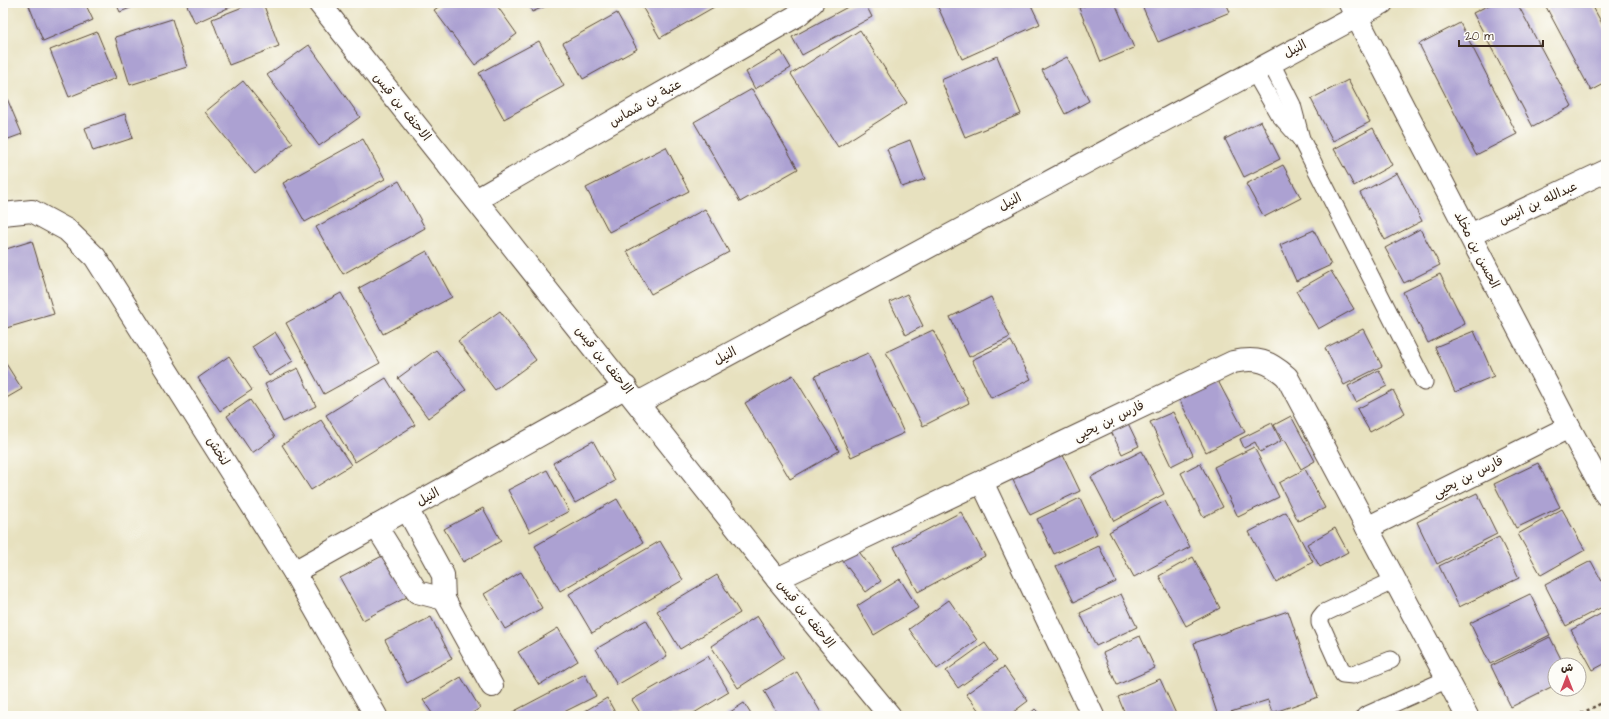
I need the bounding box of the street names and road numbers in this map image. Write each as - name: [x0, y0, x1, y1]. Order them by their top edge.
- street label: النيل: [1280, 35, 1310, 63]
- street label: الاحنف بن قيس: [369, 69, 435, 145]
- street label: عتبة بن شماس: [605, 75, 685, 131]
- street label: عبدالله بن انيس: [1496, 177, 1580, 229]
- street label: النيل: [995, 188, 1025, 216]
- street label: الحسن بن مخلد: [1450, 208, 1504, 292]
- street label: الاحنف بن قيس: [571, 322, 637, 398]
- street label: النيل: [710, 342, 740, 370]
- street label: فارس بن يحيى: [1071, 396, 1147, 446]
- street label: لنخش: [202, 433, 234, 469]
- street label: فارس بن يحيى: [1430, 452, 1506, 502]
- street label: النيل: [413, 483, 443, 511]
- street label: الاحنف بن قيس: [773, 576, 839, 652]

